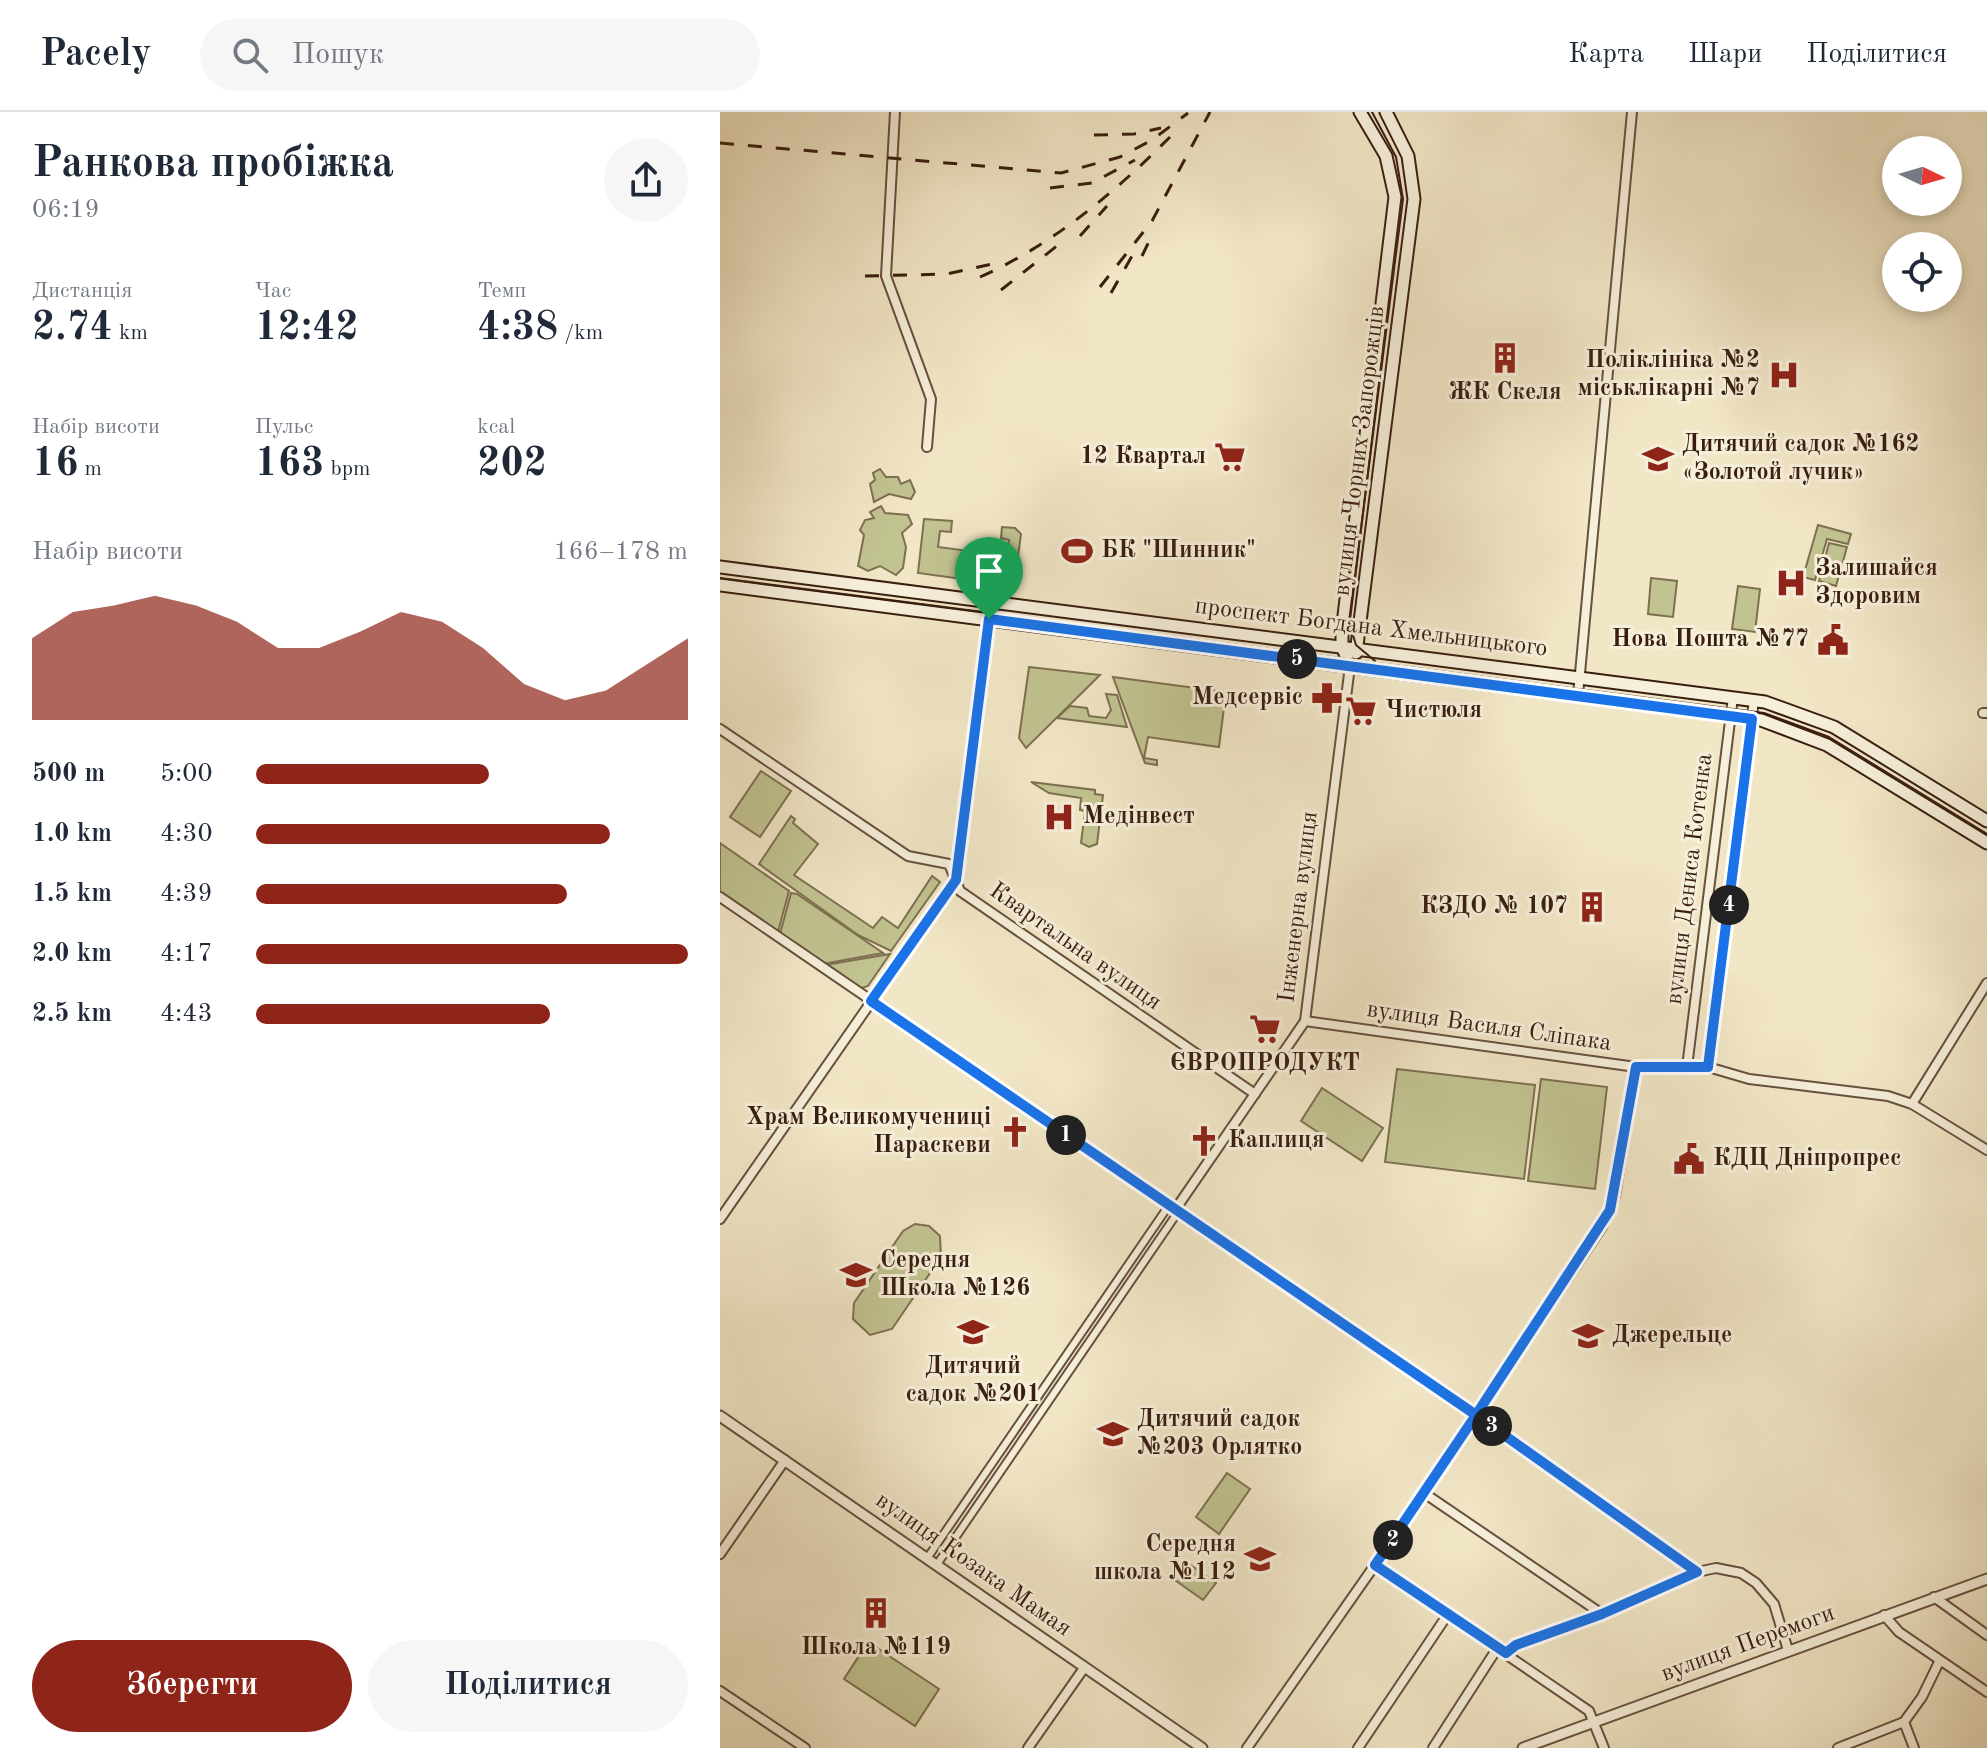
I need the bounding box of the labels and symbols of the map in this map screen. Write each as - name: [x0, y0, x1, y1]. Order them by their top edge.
- north arrow: [1882, 136, 1962, 216]
- street label: вулиця Чорних Запорожців: [1330, 305, 1390, 597]
- building icon: ЖК Скеля: [1488, 341, 1522, 375]
- place label: Поліклініка №2 міськлікарні №7: [1578, 349, 1760, 401]
- hospital icon: Поліклініка №2 міськлікарні №7: [1767, 358, 1801, 392]
- place label: ЖК Скеля: [1448, 381, 1562, 405]
- place label: Дитячий садок №162 «Золотой лучик»: [1682, 433, 1919, 485]
- supermarket icon: 12 Квартал: [1213, 440, 1247, 474]
- school or university icon: Дитячий садок №162 «Золотой лучик»: [1641, 442, 1675, 476]
- place label: 12 Квартал: [1080, 445, 1206, 469]
- sports icon: БК "Шинник": [1060, 534, 1094, 568]
- pin: [955, 537, 1023, 619]
- place label: БК "Шинник": [1101, 539, 1256, 563]
- place label: Залишайся Здоровим: [1815, 557, 1938, 609]
- hospital icon: Залишайся Здоровим: [1774, 566, 1808, 600]
- street label: проспект Богдана Хмельницького: [1193, 594, 1549, 662]
- public building icon: Нова Пошта №77: [1816, 623, 1850, 657]
- place label: Нова Пошта №77: [1611, 628, 1809, 652]
- pin: 5: [1277, 639, 1317, 679]
- pharmacy icon: Медсервіс: [1310, 681, 1344, 715]
- place label: Медсервіс: [1192, 686, 1303, 710]
- supermarket icon: Чистюля: [1344, 694, 1378, 728]
- place label: Чистюля: [1385, 699, 1482, 723]
- street label: вулиця Дениса Котенка: [1663, 752, 1717, 1006]
- hospital icon: Медінвест: [1042, 800, 1076, 834]
- place label: Медінвест: [1083, 805, 1195, 829]
- street label: Інженерна вулиця: [1275, 810, 1323, 1004]
- street label: Квартальна вулиця: [985, 879, 1165, 1015]
- pin: 4: [1709, 885, 1749, 925]
- building icon: КЗДО № 107: [1575, 890, 1609, 924]
- place label: КЗДО № 107: [1420, 895, 1568, 919]
- street label: вулиця Василя Сліпака: [1365, 998, 1613, 1056]
- supermarket icon: ЄВРОПРОДУКТ: [1248, 1012, 1282, 1046]
- place label: ЄВРОПРОДУКТ: [1170, 1052, 1360, 1076]
- place label: Храм Великомучениці Параскеви: [746, 1106, 991, 1158]
- church icon: Храм Великомучениці Параскеви: [998, 1115, 1032, 1149]
- pin: 1: [1046, 1115, 1086, 1155]
- church icon: Каплиця: [1187, 1124, 1221, 1158]
- place label: Каплиця: [1228, 1129, 1325, 1153]
- public building icon: КДЦ Дніпропрес: [1672, 1142, 1706, 1176]
- place label: КДЦ Дніпропрес: [1713, 1147, 1901, 1171]
- place label: Середня Школа №126: [880, 1249, 1030, 1301]
- school or university icon: Середня Школа №126: [839, 1258, 873, 1292]
- school or university icon: Дитячий садок №201: [956, 1315, 990, 1349]
- school or university icon: Джерельце: [1571, 1319, 1605, 1353]
- place label: Джерельце: [1612, 1324, 1732, 1348]
- place label: Дитячий садок №201: [906, 1355, 1040, 1407]
- pin: 3: [1472, 1406, 1512, 1446]
- place label: Дитячий садок №203 Орлятко: [1137, 1408, 1302, 1460]
- school or university icon: Дитячий садок №203 Орлятко: [1096, 1417, 1130, 1451]
- street label: вулиця Козака Мамая: [871, 1488, 1075, 1642]
- pin: 2: [1373, 1520, 1413, 1560]
- place label: Середня школа №112: [1094, 1533, 1236, 1585]
- school or university icon: Середня школа №112: [1243, 1542, 1277, 1576]
- building icon: Школа №119: [859, 1596, 893, 1630]
- street label: вулиця Перемоги: [1658, 1601, 1838, 1687]
- place label: Школа №119: [801, 1636, 951, 1660]

